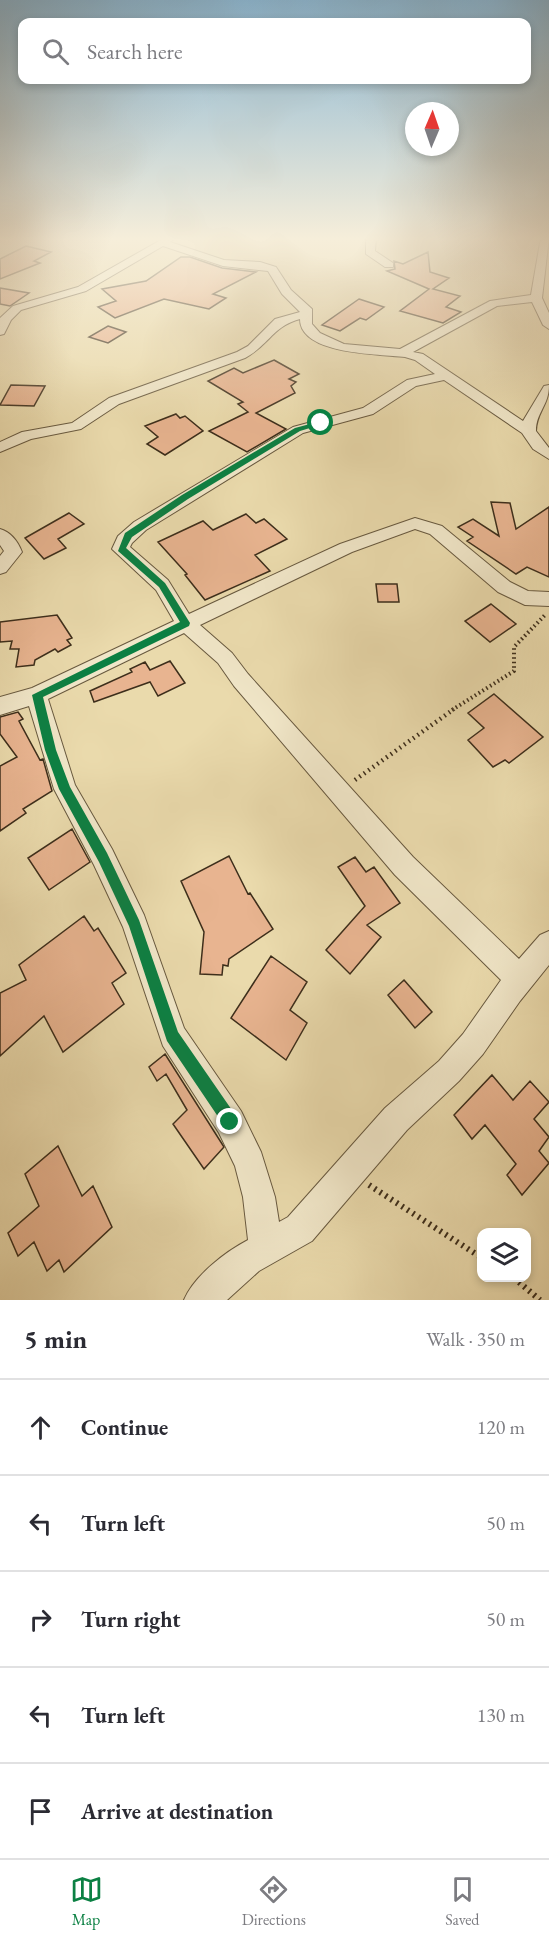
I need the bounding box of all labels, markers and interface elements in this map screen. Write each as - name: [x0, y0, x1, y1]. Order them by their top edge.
- search box: [18, 18, 531, 84]
- icon: search: [39, 35, 72, 68]
- text: Search here: [87, 37, 182, 66]
- north arrow: [405, 102, 459, 156]
- route start: [307, 409, 333, 435]
- route end: [216, 1108, 242, 1134]
- map controls: [477, 1228, 531, 1282]
- button: layers: [477, 1228, 531, 1282]
- text: 5 min: [24, 1322, 87, 1356]
- text: Walk · 350 m: [426, 1326, 525, 1352]
- icon: ahead: [24, 1411, 57, 1444]
- text: Continue: [81, 1413, 168, 1442]
- text: 120 m: [477, 1414, 525, 1440]
- icon: left: [24, 1507, 57, 1540]
- text: Turn left: [81, 1509, 165, 1538]
- text: 50 m: [486, 1510, 525, 1536]
- icon: right: [24, 1603, 57, 1636]
- text: Turn right: [81, 1605, 180, 1634]
- text: 50 m: [486, 1606, 525, 1632]
- icon: left: [24, 1699, 57, 1732]
- text: Turn left: [81, 1701, 165, 1730]
- text: 130 m: [477, 1702, 525, 1728]
- icon: arrive: [24, 1795, 57, 1828]
- text: Arrive at destination: [81, 1797, 273, 1826]
- tab: Map: [70, 1873, 103, 1930]
- tab: Directions: [242, 1873, 306, 1930]
- tab: Saved: [445, 1873, 479, 1930]

